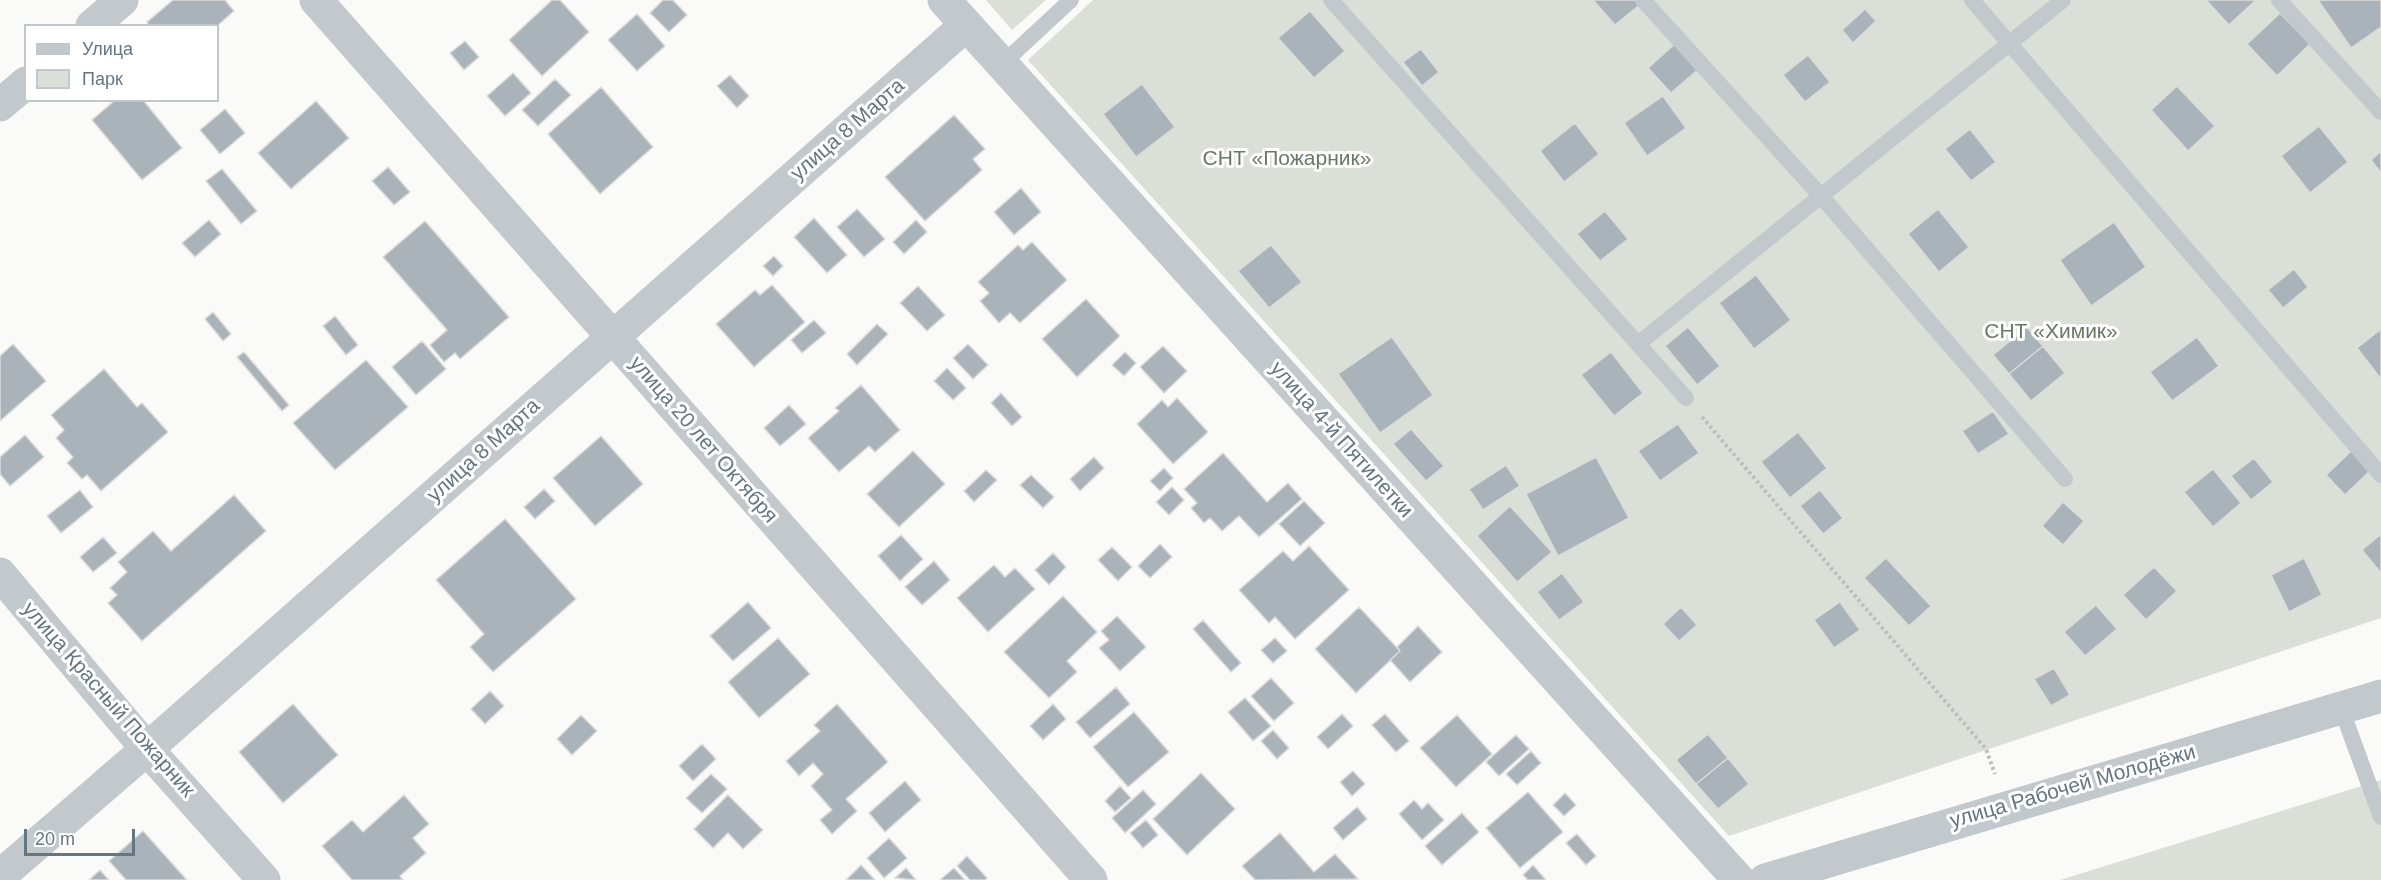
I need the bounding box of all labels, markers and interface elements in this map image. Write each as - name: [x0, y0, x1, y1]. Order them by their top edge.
- legend: [24, 24, 219, 102]
- text: Улица: [82, 39, 133, 59]
- text: Парк: [82, 69, 123, 89]
- street label: улица 8 Марта: [786, 74, 910, 186]
- park label: СНТ «Пожарник»: [1203, 146, 1371, 172]
- park label: СНТ «Химик»: [1984, 319, 2118, 345]
- street label: улица 20 лет Октября: [624, 351, 782, 529]
- street label: улица 4-й Пятилетки: [1264, 357, 1418, 523]
- street label: улица 8 Марта: [423, 394, 545, 508]
- street label: улица Красный Пожарник: [16, 597, 200, 803]
- street label: улица Рабочей Молодёжи: [1947, 740, 2199, 834]
- scale bar: [27, 817, 138, 855]
- text: 20 m: [35, 829, 75, 849]

